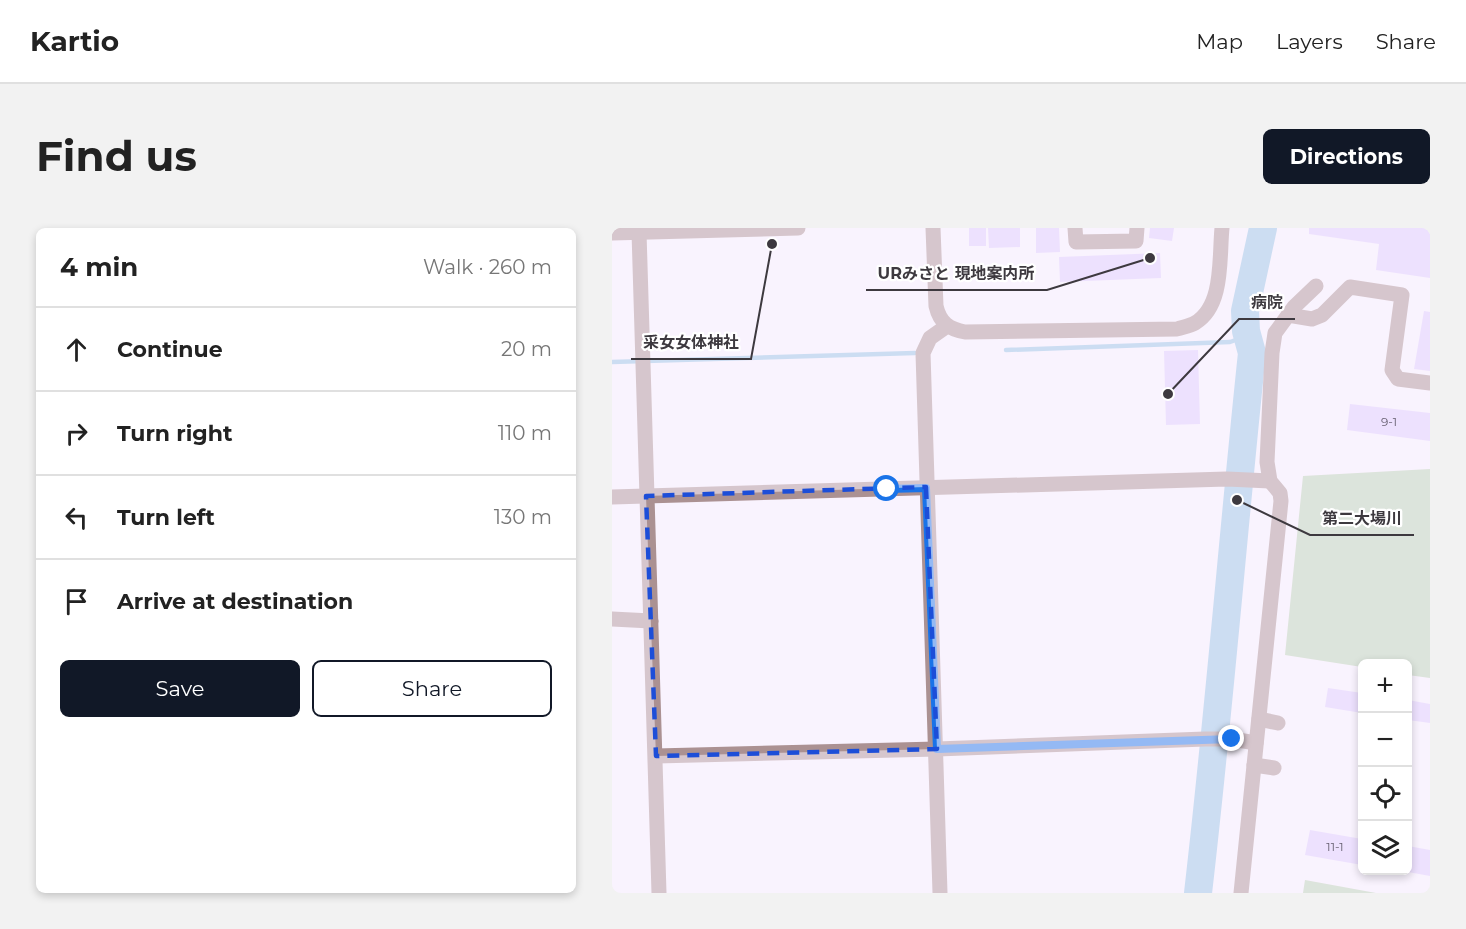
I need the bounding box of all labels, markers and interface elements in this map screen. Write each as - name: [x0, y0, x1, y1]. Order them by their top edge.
- text: Kartio: [30, 24, 119, 58]
- text: Map: [1196, 29, 1243, 54]
- text: Layers: [1276, 29, 1343, 54]
- text: Share: [1376, 29, 1436, 54]
- button: Directions: [1263, 129, 1430, 184]
- text: Find us: [36, 130, 197, 182]
- text: 4 min: [60, 251, 138, 283]
- text: Walk · 260 m: [423, 255, 552, 279]
- callout: URみさと 現地案内所: [866, 256, 1047, 290]
- text: URみさと 現地案内所: [878, 264, 1034, 283]
- callout: 病院: [1239, 285, 1295, 319]
- text: 病院: [1251, 293, 1283, 312]
- callout: 采女女体神社: [631, 325, 751, 359]
- icon: ahead: [60, 333, 93, 366]
- text: 采女女体神社: [643, 333, 739, 352]
- text: Continue: [117, 336, 223, 363]
- text: 20 m: [501, 337, 552, 361]
- house number: 9-1: [1381, 414, 1397, 429]
- icon: right: [60, 417, 93, 450]
- text: Turn right: [117, 420, 232, 447]
- text: 110 m: [498, 421, 552, 445]
- route start: [873, 475, 899, 501]
- icon: left: [60, 501, 93, 534]
- callout: 第二大場川: [1310, 501, 1414, 535]
- text: Turn left: [117, 504, 215, 531]
- text: 130 m: [494, 505, 552, 529]
- text: 第二大場川: [1322, 509, 1402, 528]
- icon: arrive: [60, 585, 93, 618]
- text: Arrive at destination: [117, 588, 353, 615]
- map controls: [1358, 659, 1412, 875]
- button: +: [1358, 659, 1412, 713]
- button: Save: [60, 660, 300, 717]
- button: Share: [312, 660, 552, 717]
- button: −: [1358, 713, 1412, 767]
- route end: [1218, 725, 1244, 751]
- button: locate: [1358, 767, 1412, 821]
- button: layers: [1358, 821, 1412, 875]
- house number: 11-1: [1326, 839, 1344, 854]

